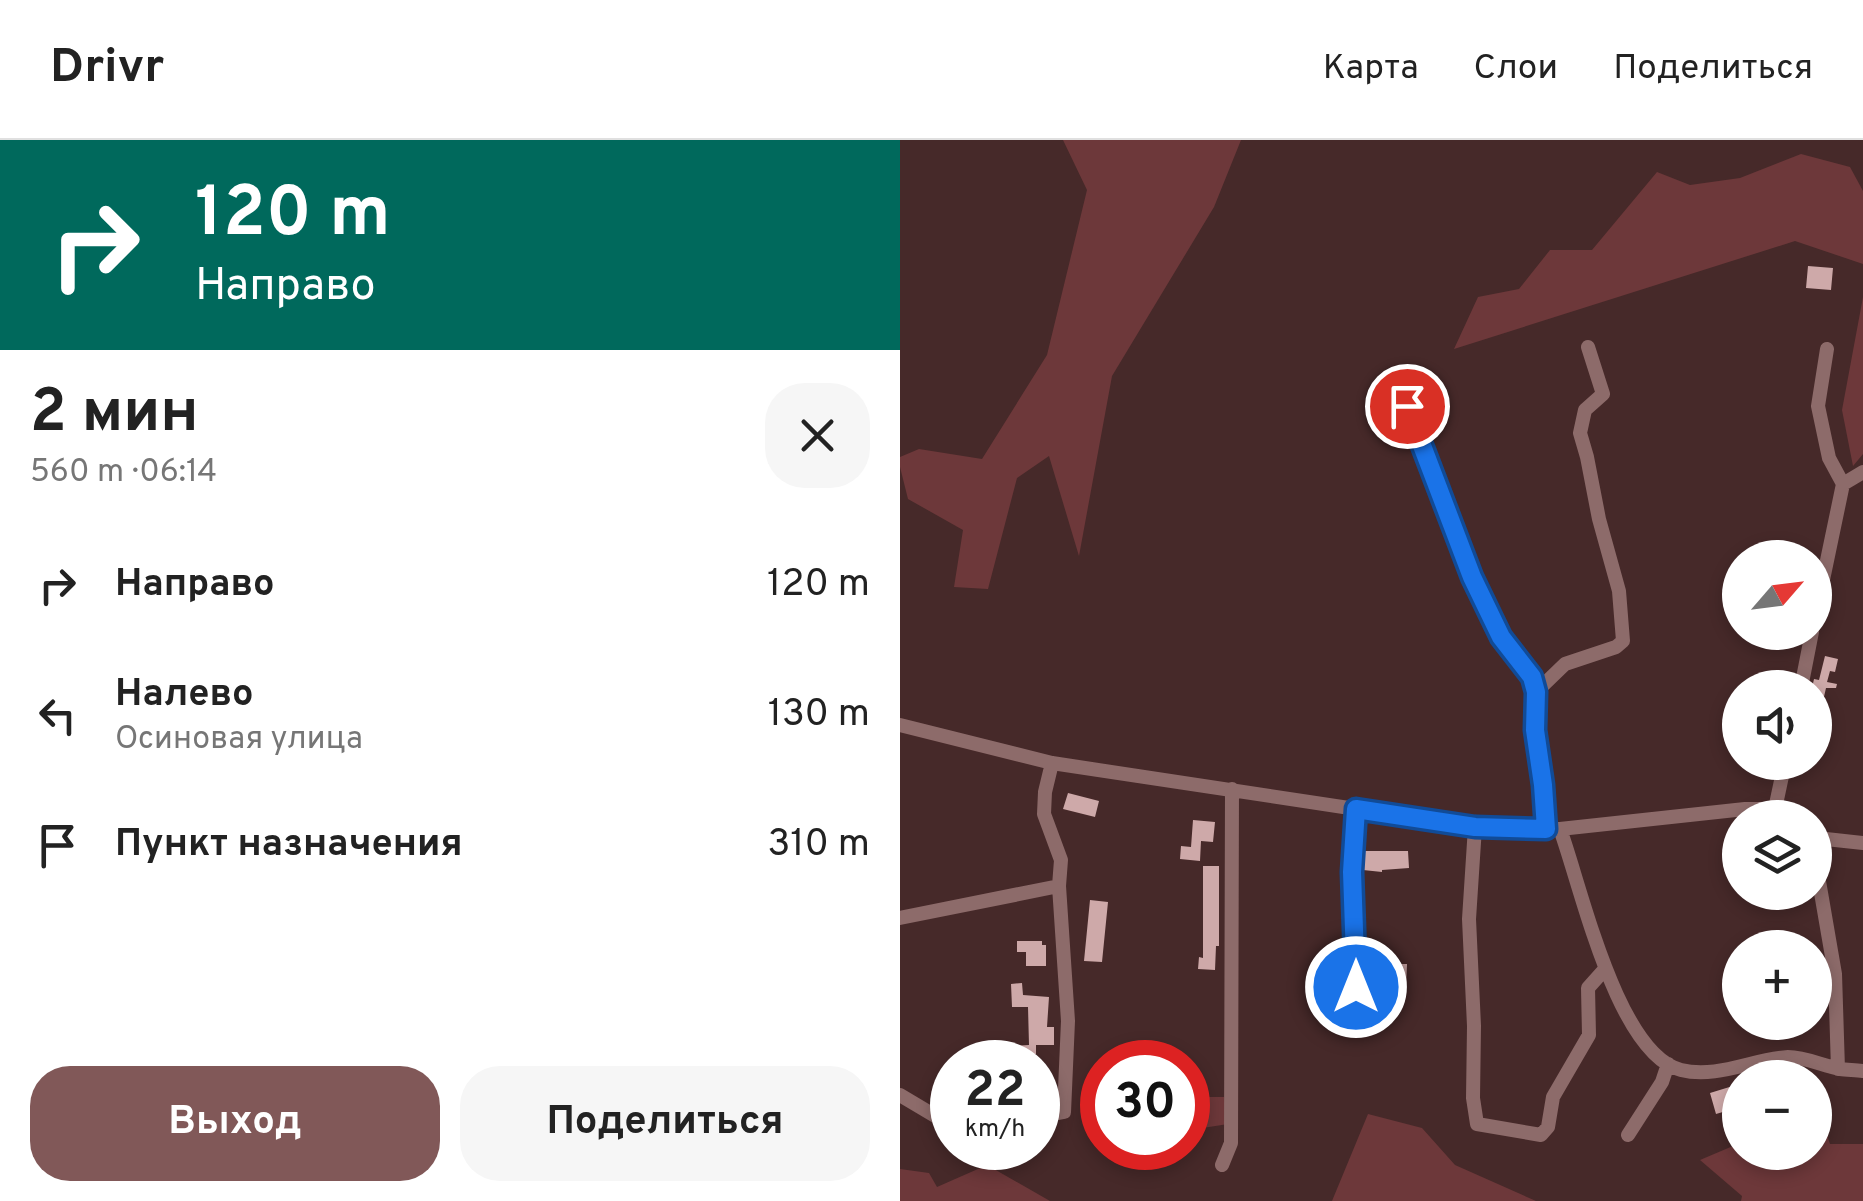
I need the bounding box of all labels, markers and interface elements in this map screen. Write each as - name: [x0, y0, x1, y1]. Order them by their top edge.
- text: Drivr: [50, 39, 164, 99]
- text: Карта: [1323, 47, 1419, 91]
- text: Слои: [1474, 47, 1558, 91]
- text: Поделиться: [1613, 47, 1813, 91]
- text: 120 m: [195, 172, 391, 261]
- icon: right: [30, 180, 160, 310]
- text: Направо: [195, 259, 376, 316]
- pin: [1365, 364, 1450, 449]
- text: 2 мин: [30, 377, 199, 453]
- icon: arrive: [1380, 379, 1435, 434]
- button: close: [765, 383, 870, 488]
- text: 560 m · 06:14: [30, 453, 217, 493]
- north arrow: [1722, 540, 1832, 650]
- map controls: [1722, 540, 1832, 1170]
- icon: right: [30, 558, 85, 613]
- text: Направо: [115, 561, 275, 610]
- text: 120 m: [767, 561, 870, 610]
- button: sound: [1722, 670, 1832, 780]
- text: Налево: [115, 671, 254, 720]
- icon: left: [30, 688, 85, 743]
- text: 130 m: [768, 691, 870, 740]
- text: Осиновая улица: [115, 720, 363, 760]
- button: layers: [1722, 800, 1832, 910]
- icon: arrive: [30, 818, 85, 873]
- text: Пункт назначения: [115, 821, 463, 870]
- text: 310 m: [768, 821, 870, 870]
- button: +: [1722, 930, 1832, 1040]
- position arrow: [1304, 935, 1408, 1039]
- speed limit sign: 30: [1080, 1040, 1210, 1170]
- button: −: [1722, 1060, 1832, 1170]
- text: 22: [964, 1061, 1026, 1124]
- button: Выход: [30, 1066, 440, 1181]
- button: Поделиться: [460, 1066, 870, 1181]
- text: km/h: [965, 1114, 1025, 1146]

